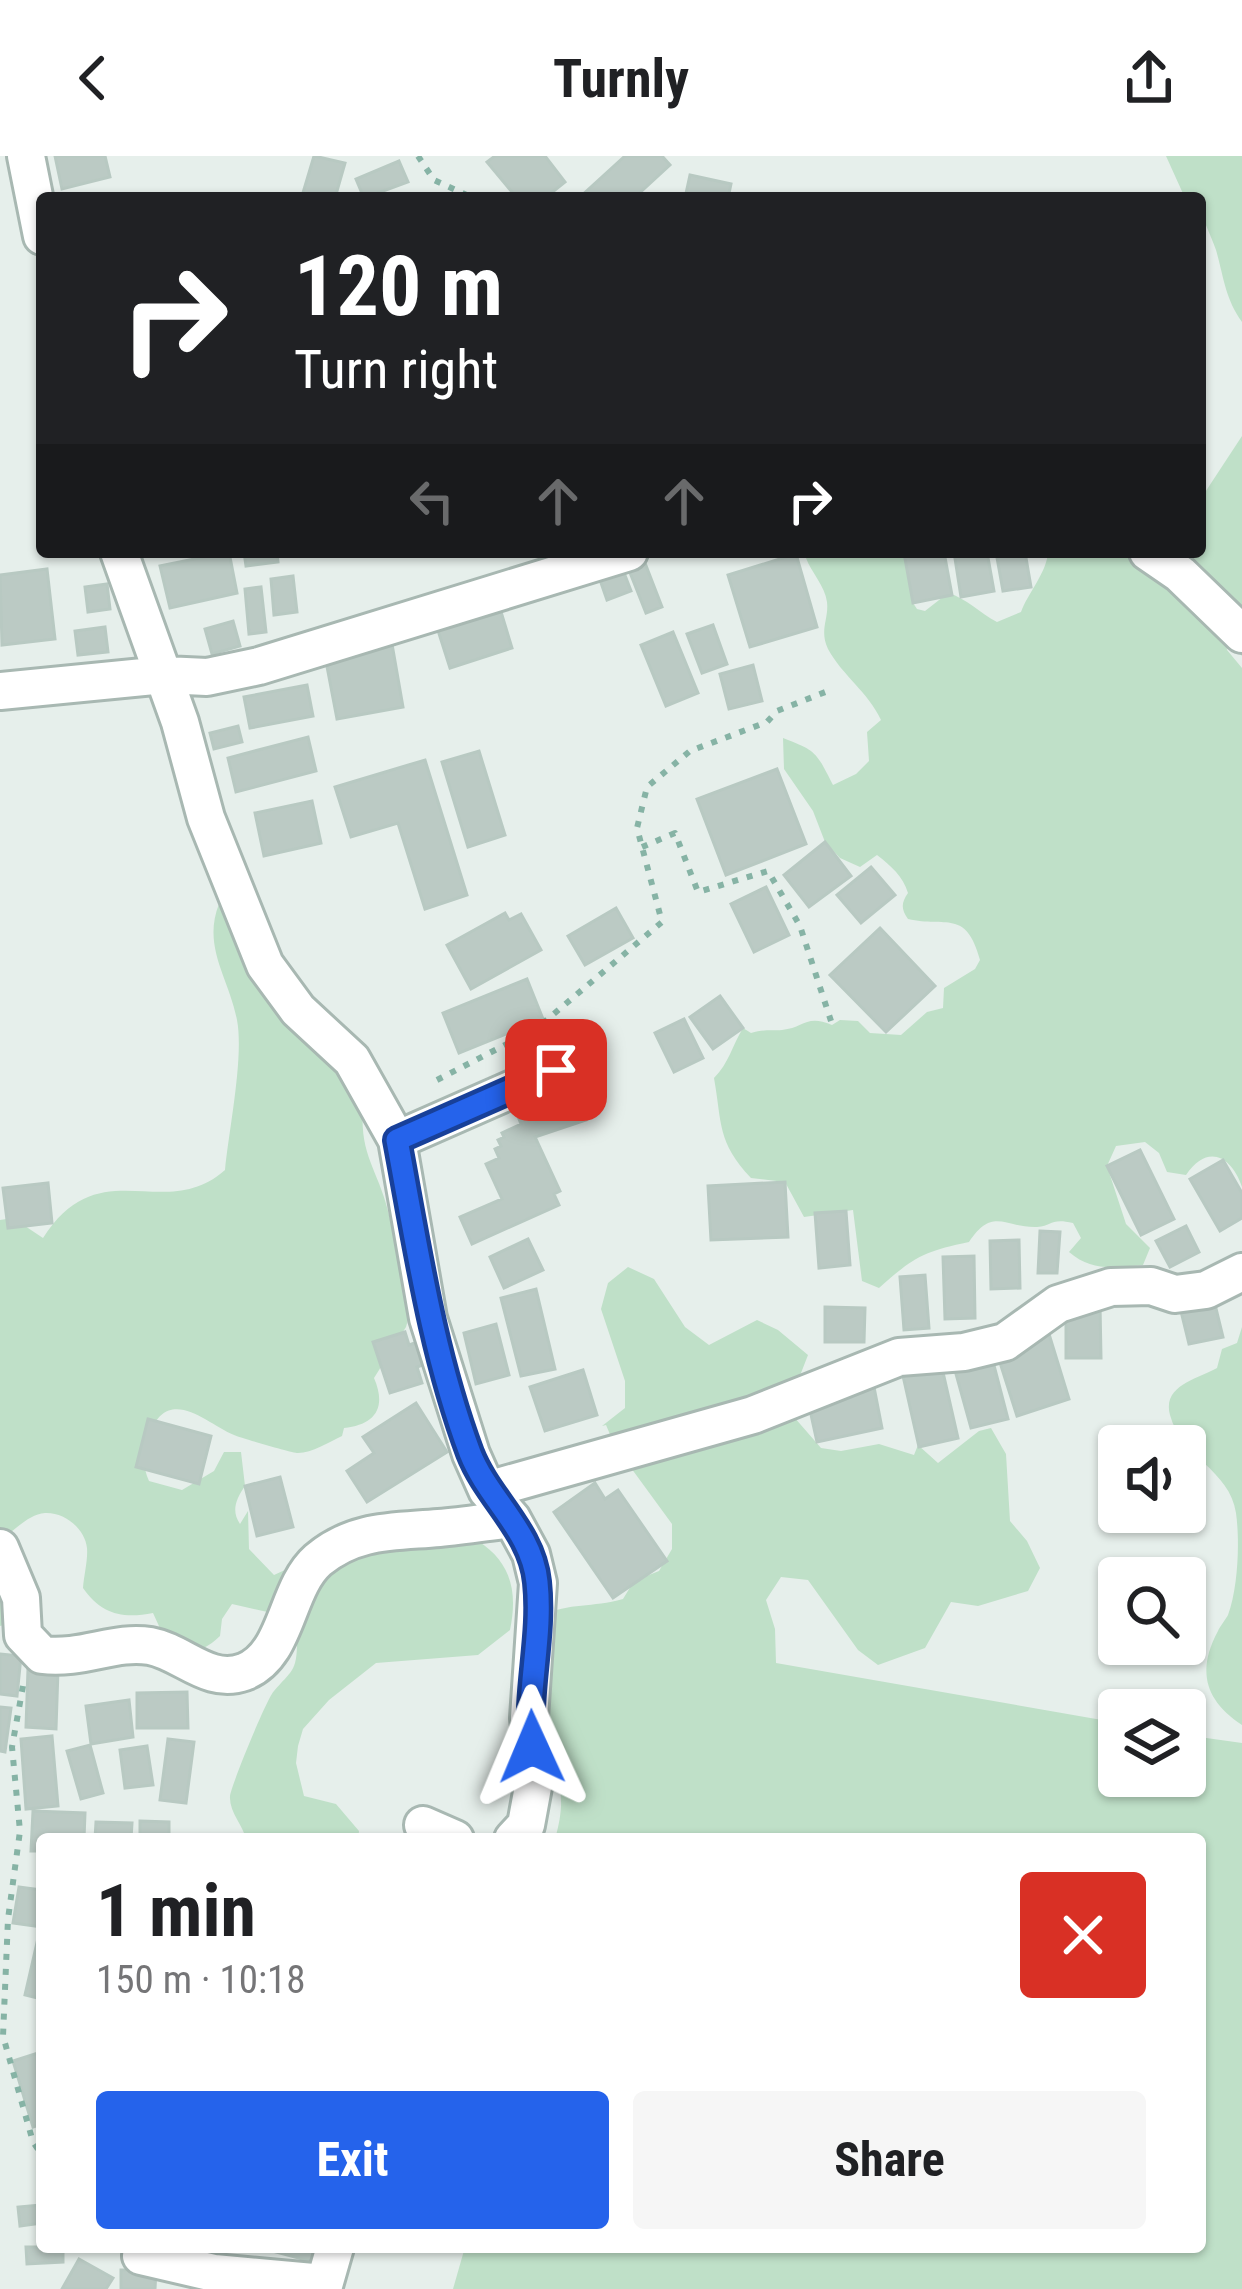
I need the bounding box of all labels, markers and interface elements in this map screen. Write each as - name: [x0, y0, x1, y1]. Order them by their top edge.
- icon: back: [60, 45, 126, 111]
- icon: share: [1116, 45, 1182, 111]
- text: Turnly: [553, 47, 689, 110]
- text: 120 m: [294, 237, 503, 336]
- icon: right: [96, 240, 252, 396]
- text: Turn right: [294, 338, 498, 401]
- icon: left: [399, 468, 465, 534]
- icon: ahead: [525, 468, 591, 534]
- icon: ahead: [651, 468, 717, 534]
- icon: right: [777, 468, 843, 534]
- pin: [505, 1019, 607, 1121]
- icon: arrive: [523, 1037, 589, 1103]
- map controls: [1098, 1425, 1206, 1797]
- button: sound: [1098, 1425, 1206, 1533]
- button: search: [1098, 1557, 1206, 1665]
- position arrow: [469, 1684, 595, 1810]
- button: layers: [1098, 1689, 1206, 1797]
- text: 1 min: [96, 1869, 256, 1954]
- button: close: [1020, 1872, 1146, 1998]
- text: 150 m · 10:18: [96, 1957, 306, 2003]
- button: Exit: [96, 2091, 609, 2229]
- button: Share: [633, 2091, 1146, 2229]

